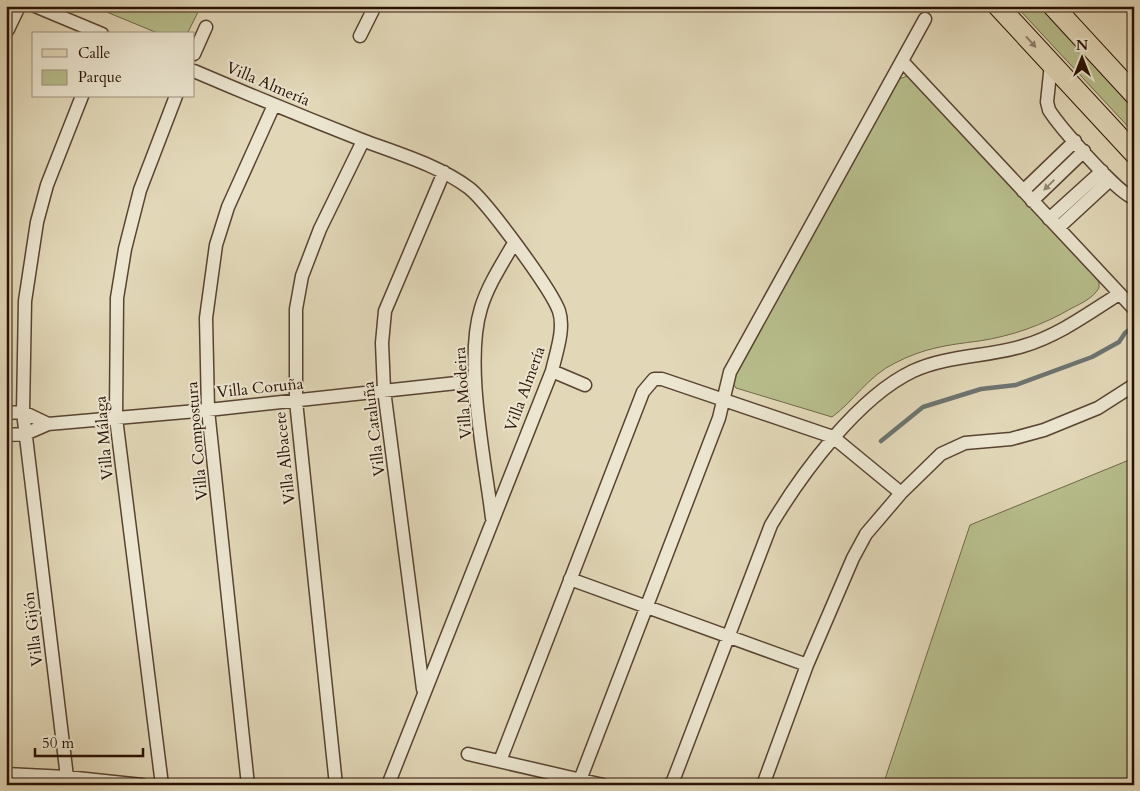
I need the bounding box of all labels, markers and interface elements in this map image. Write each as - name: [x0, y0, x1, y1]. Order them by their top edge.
- legend: [32, 32, 195, 98]
- north arrow: [1058, 32, 1108, 82]
- one-way arrow: [1025, 36, 1037, 48]
- text: N: [1076, 36, 1088, 55]
- text: Calle: [78, 43, 111, 63]
- street label: Villa Almería: [223, 56, 313, 112]
- text: Parque: [78, 67, 122, 87]
- one-way arrow: [1044, 179, 1056, 191]
- street label: Villa Almería: [499, 343, 551, 435]
- street label: Villa Modeira: [449, 346, 477, 440]
- street label: Villa Coruña: [216, 372, 305, 403]
- street label: Villa Cataluña: [357, 380, 391, 478]
- street label: Villa Compostura: [181, 381, 213, 501]
- street label: Villa Málaga: [89, 395, 119, 481]
- street label: Villa Albacete: [269, 410, 301, 506]
- street label: Villa Gijón: [18, 590, 48, 668]
- scale bar: [35, 726, 142, 758]
- text: 50 m: [42, 733, 74, 753]

